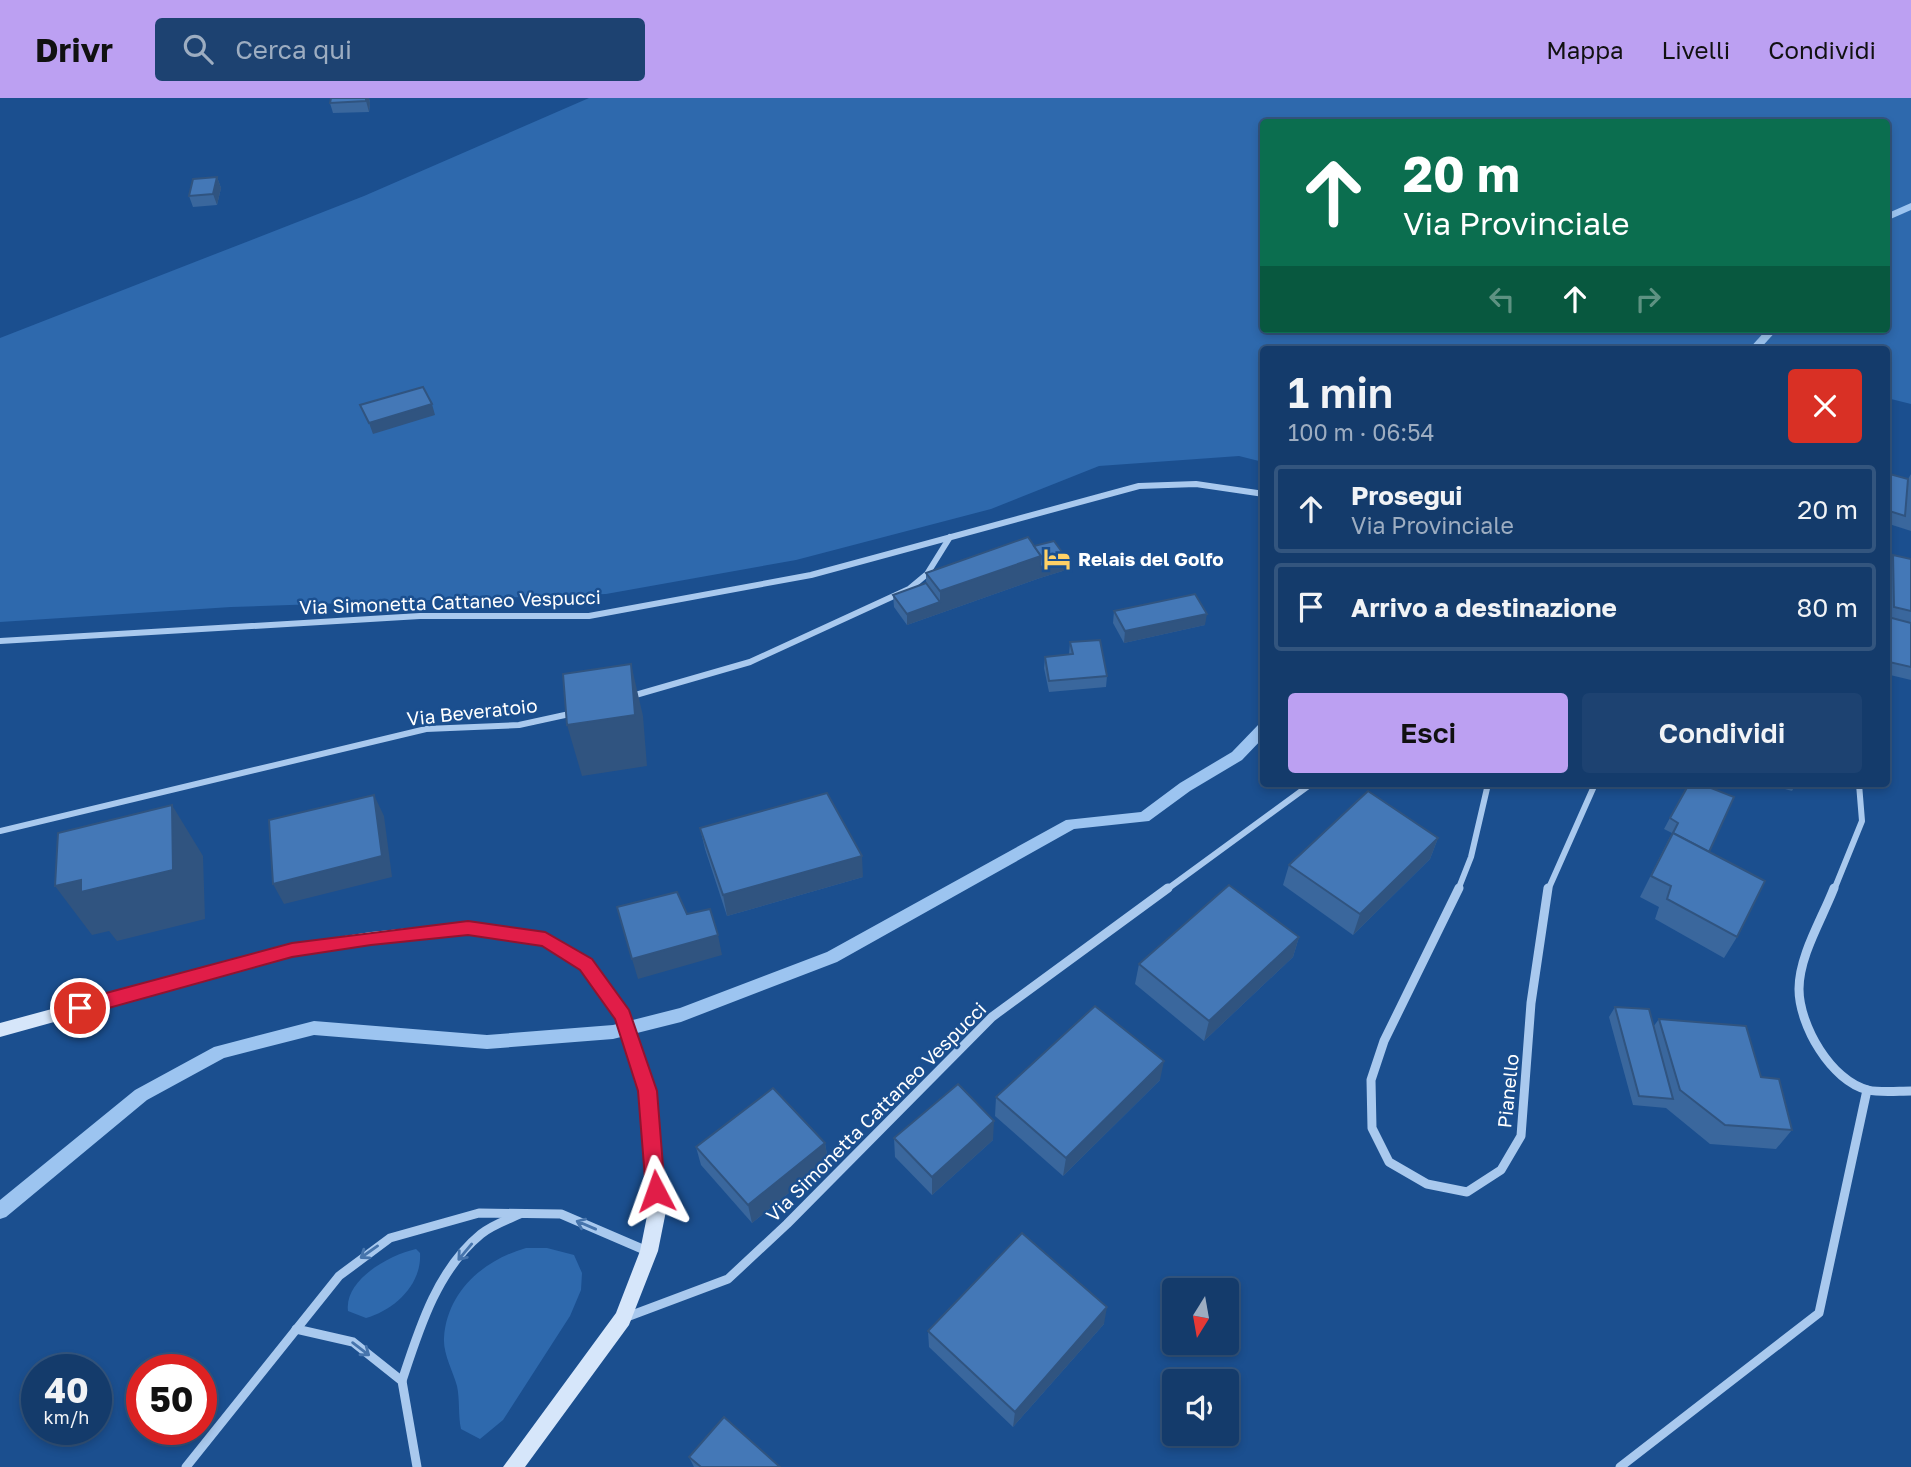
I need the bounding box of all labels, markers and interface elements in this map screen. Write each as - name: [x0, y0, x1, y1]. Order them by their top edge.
- search box: [155, 18, 645, 81]
- text: Drivr: [35, 30, 113, 69]
- icon: search: [179, 30, 217, 68]
- text: Cerca qui: [235, 34, 352, 65]
- text: Mappa: [1546, 35, 1623, 64]
- text: Livelli: [1661, 35, 1730, 64]
- text: Condividi: [1768, 35, 1876, 64]
- text: 20 m: [1403, 144, 1520, 203]
- icon: ahead: [1288, 147, 1379, 238]
- text: Via Provinciale: [1403, 204, 1630, 242]
- icon: left: [1483, 280, 1521, 318]
- icon: ahead: [1556, 280, 1594, 318]
- icon: right: [1629, 280, 1667, 318]
- text: 1 min: [1288, 367, 1393, 417]
- button: close: [1788, 369, 1862, 443]
- text: 100 m · 06:54: [1288, 418, 1435, 446]
- text: Prosegui: [1351, 480, 1462, 511]
- icon: ahead: [1292, 490, 1330, 528]
- text: 20 m: [1797, 494, 1858, 525]
- text: Via Provinciale: [1351, 511, 1514, 539]
- hotel icon: Relais del Golfo: [1042, 544, 1072, 574]
- place label: Relais del Golfo: [1078, 547, 1224, 570]
- street label: Via Simonetta Cattaneo Vespucci: [299, 585, 601, 618]
- icon: arrive: [1292, 588, 1330, 626]
- text: Arrivo a destinazione: [1351, 592, 1617, 623]
- text: 80 m: [1797, 592, 1858, 623]
- street label: Via Beveratoio: [405, 693, 538, 730]
- button: Esci: [1288, 693, 1568, 773]
- button: Condividi: [1582, 693, 1862, 773]
- pin: [50, 978, 110, 1038]
- icon: arrive: [61, 989, 99, 1027]
- street label: Via Simonetta Cattaneo Vespucci: [761, 997, 990, 1226]
- street label: Pianello: [1492, 1053, 1523, 1129]
- position arrow: [619, 1154, 693, 1228]
- one-way arrow: [576, 1218, 598, 1231]
- one-way arrow: [457, 1242, 473, 1260]
- one-way arrow: [360, 1245, 379, 1259]
- north arrow: [1162, 1278, 1239, 1354]
- map controls: [1162, 1278, 1239, 1446]
- one-way arrow: [351, 1341, 369, 1356]
- speed limit sign: 50: [126, 1354, 217, 1445]
- text: 40: [44, 1369, 89, 1411]
- button: sound: [1162, 1369, 1239, 1446]
- text: km/h: [44, 1406, 89, 1428]

